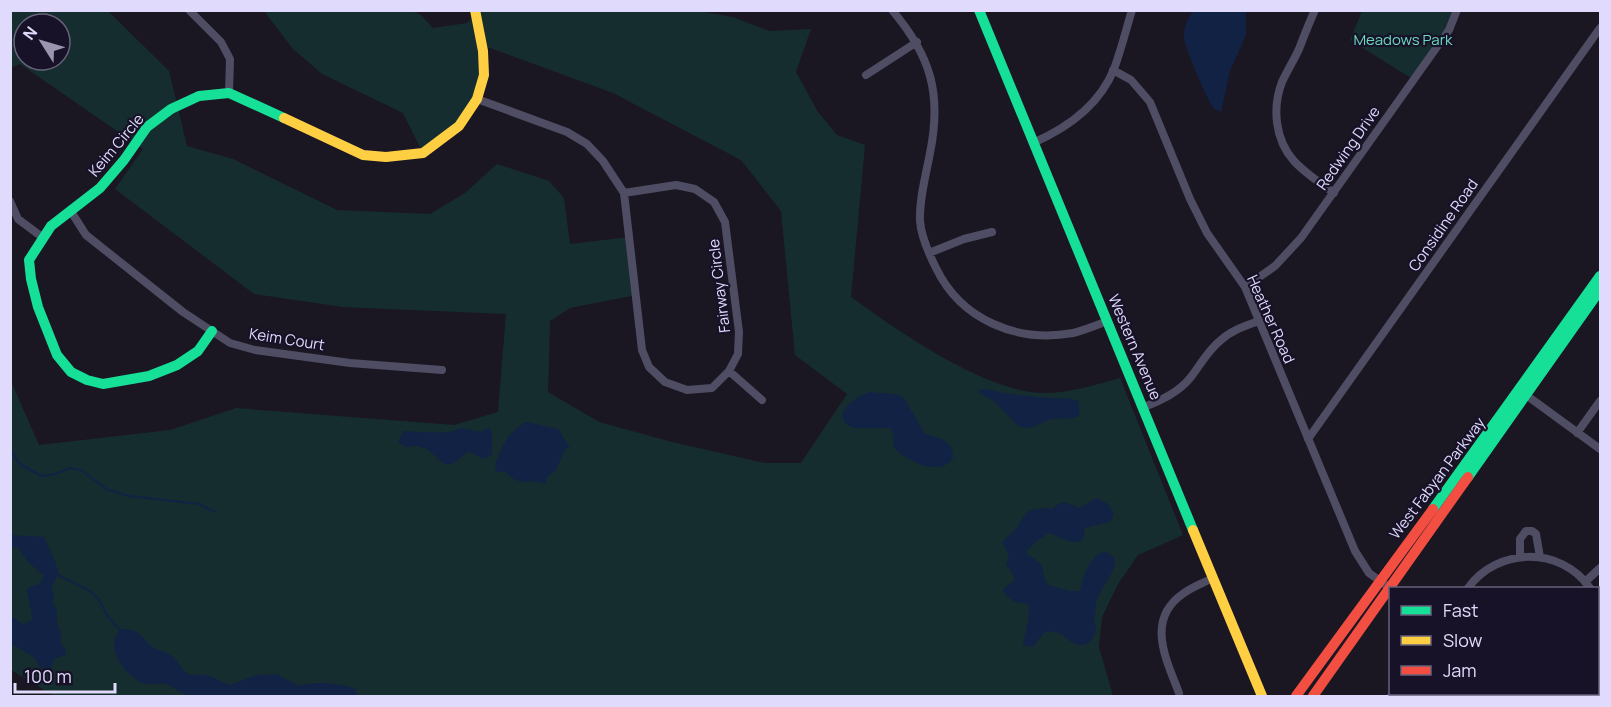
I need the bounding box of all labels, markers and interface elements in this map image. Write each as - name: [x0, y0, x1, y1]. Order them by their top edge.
- north arrow: [12, 12, 72, 72]
- text: N: [18, 22, 42, 44]
- park label: Meadows Park: [1354, 29, 1453, 50]
- street label: Redwing Drive: [1311, 102, 1385, 194]
- street label: Keim Circle: [83, 109, 149, 181]
- street label: Considine Road: [1403, 175, 1483, 275]
- street label: Fairway Circle: [703, 238, 735, 334]
- street label: Heather Road: [1242, 271, 1300, 367]
- street label: Western Avenue: [1103, 291, 1167, 403]
- street label: Keim Court: [248, 323, 326, 355]
- street label: West Fabyan Parkway: [1384, 413, 1490, 543]
- legend: [1389, 587, 1599, 695]
- text: Fast: [1443, 598, 1478, 622]
- text: Slow: [1443, 628, 1483, 652]
- scale bar: [15, 656, 116, 694]
- text: Jam: [1443, 658, 1477, 682]
- text: 100 m: [24, 664, 72, 688]

